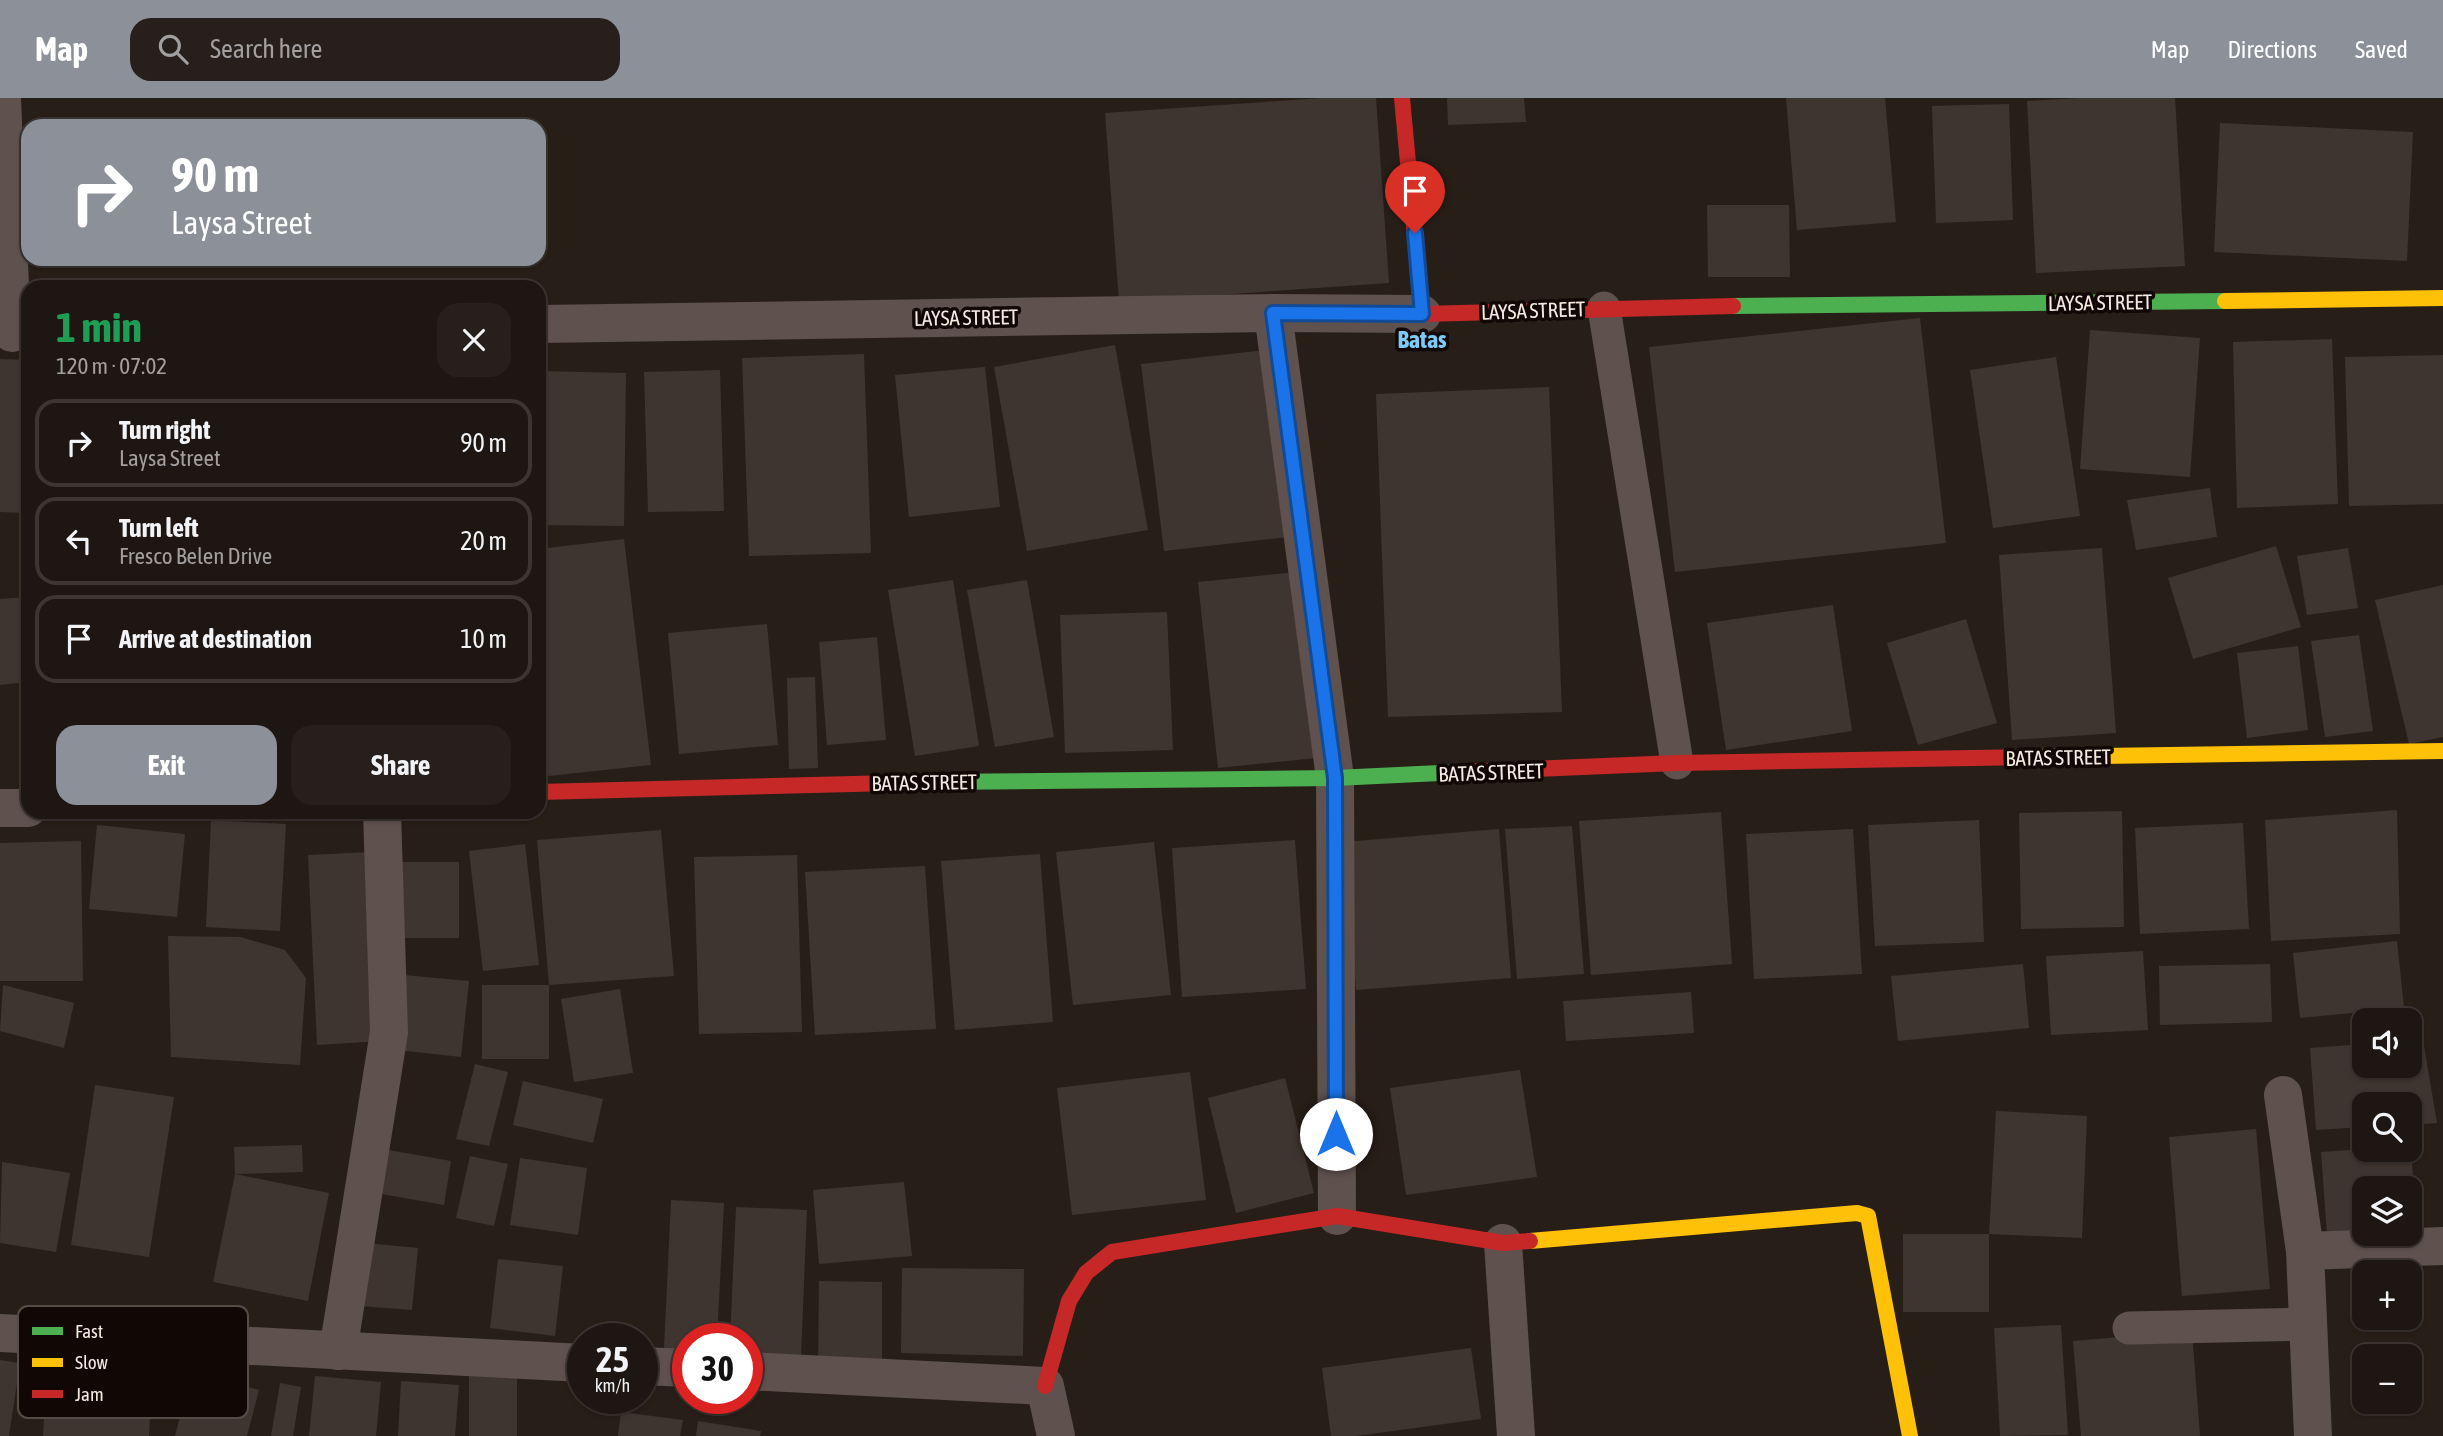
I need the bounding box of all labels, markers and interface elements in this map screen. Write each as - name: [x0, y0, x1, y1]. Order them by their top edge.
- search box: [130, 18, 620, 81]
- text: Map: [35, 30, 88, 68]
- icon: search: [154, 30, 192, 68]
- text: Search here: [210, 34, 322, 64]
- text: Map: [2151, 36, 2189, 63]
- text: Directions: [2227, 36, 2317, 63]
- text: Saved: [2355, 36, 2408, 63]
- text: 90 m: [171, 146, 259, 202]
- icon: right: [56, 147, 147, 238]
- pin: [1385, 161, 1445, 233]
- icon: arrive: [1396, 172, 1434, 210]
- text: Laysa Street: [171, 204, 312, 241]
- street label: LAYSA STREET: [2048, 289, 2152, 315]
- street label: LAYSA STREET: [1480, 296, 1586, 324]
- text: 1 min: [56, 303, 142, 351]
- button: close: [437, 303, 511, 377]
- street label: LAYSA STREET: [914, 304, 1018, 330]
- district label: Batas: [1397, 326, 1447, 353]
- text: 120 m · 07:02: [56, 353, 167, 379]
- text: Turn right: [119, 415, 210, 445]
- icon: right: [60, 424, 98, 462]
- text: 90 m: [460, 428, 507, 458]
- text: Laysa Street: [119, 445, 221, 471]
- text: Turn left: [119, 513, 199, 543]
- icon: left: [60, 522, 98, 560]
- text: 20 m: [460, 526, 507, 556]
- text: Fresco Belen Drive: [119, 543, 272, 569]
- icon: arrive: [60, 620, 98, 658]
- text: Arrive at destination: [119, 624, 312, 654]
- text: 10 m: [460, 624, 507, 654]
- button: Exit: [56, 725, 277, 805]
- button: Share: [291, 725, 511, 805]
- street label: BATAS STREET: [2005, 744, 2111, 770]
- street label: BATAS STREET: [1438, 758, 1544, 786]
- street label: BATAS STREET: [871, 769, 977, 795]
- map controls: [2352, 1008, 2422, 1414]
- button: sound: [2352, 1008, 2422, 1078]
- button: search: [2352, 1092, 2422, 1162]
- position arrow: [1299, 1097, 1373, 1171]
- button: layers: [2352, 1176, 2422, 1246]
- button: +: [2352, 1260, 2422, 1330]
- legend: [18, 1306, 248, 1418]
- text: Fast: [75, 1320, 103, 1342]
- speed limit sign: 30: [672, 1323, 763, 1414]
- text: 25: [596, 1339, 629, 1379]
- button: −: [2352, 1344, 2422, 1414]
- text: Slow: [75, 1351, 109, 1373]
- text: km/h: [595, 1375, 630, 1396]
- text: Jam: [75, 1383, 104, 1405]

